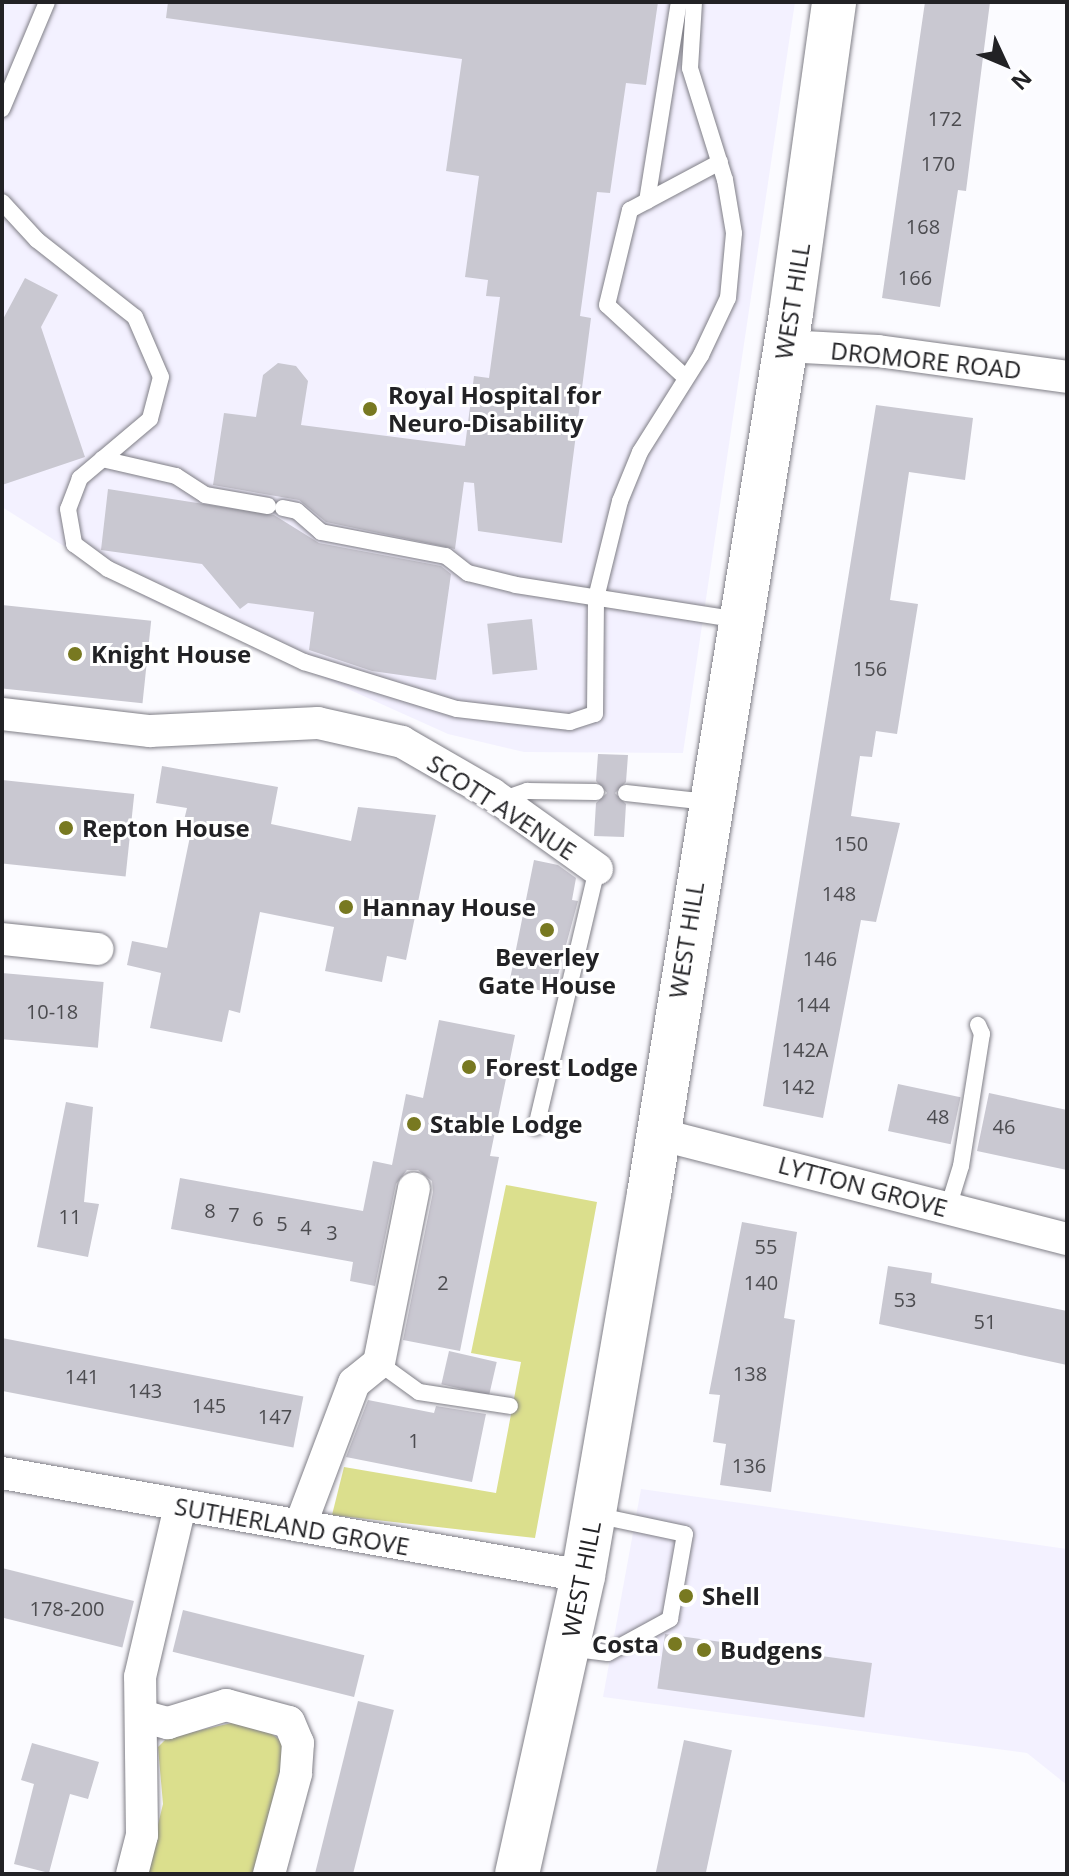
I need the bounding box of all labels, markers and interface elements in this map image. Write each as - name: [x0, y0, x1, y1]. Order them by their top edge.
- north arrow: [965, 24, 1045, 104]
- text: N: [1005, 64, 1039, 98]
- house number: 172: [928, 106, 962, 130]
- house number: 170: [921, 151, 955, 175]
- house number: 168: [906, 214, 940, 238]
- street label: WEST HILL: [769, 241, 815, 361]
- house number: 166: [898, 265, 932, 289]
- street label: DROMORE ROAD: [829, 336, 1023, 384]
- place label: Royal Hospital for Neuro-Disability: [388, 381, 602, 437]
- marker: Royal Hospital for Neuro-Disability: [359, 398, 381, 420]
- place label: Knight House: [91, 640, 251, 668]
- marker: Knight House: [66, 645, 84, 663]
- house number: 156: [853, 656, 887, 680]
- street label: SCOTT AVENUE: [422, 748, 582, 866]
- place label: Repton House: [82, 814, 250, 842]
- marker: Repton House: [57, 819, 75, 837]
- house number: 150: [834, 831, 868, 855]
- street label: WEST HILL: [663, 880, 709, 1000]
- house number: 148: [822, 881, 856, 905]
- place label: Hannay House: [362, 893, 536, 921]
- marker: Hannay House: [337, 898, 355, 916]
- marker: Beverley Gate House: [538, 921, 556, 939]
- place label: Beverley Gate House: [478, 943, 616, 999]
- house number: 146: [803, 946, 837, 970]
- house number: 144: [796, 992, 830, 1016]
- house number: 10-18: [26, 999, 78, 1023]
- house number: 142A: [782, 1037, 828, 1061]
- place label: Forest Lodge: [485, 1053, 638, 1081]
- marker: Forest Lodge: [460, 1058, 478, 1076]
- house number: 142: [781, 1074, 815, 1098]
- house number: 48: [927, 1104, 949, 1128]
- place label: Stable Lodge: [430, 1110, 582, 1138]
- house number: 46: [993, 1114, 1015, 1138]
- marker: Stable Lodge: [405, 1115, 423, 1133]
- street label: LYTTON GROVE: [775, 1150, 951, 1222]
- house number: 8: [204, 1198, 216, 1222]
- house number: 7: [228, 1202, 240, 1226]
- house number: 11: [59, 1204, 81, 1228]
- house number: 6: [252, 1206, 264, 1230]
- house number: 5: [276, 1211, 288, 1235]
- house number: 4: [300, 1215, 312, 1239]
- house number: 3: [326, 1220, 338, 1244]
- house number: 55: [755, 1234, 777, 1258]
- house number: 2: [437, 1270, 449, 1294]
- house number: 140: [744, 1270, 778, 1294]
- house number: 53: [894, 1287, 916, 1311]
- house number: 51: [974, 1309, 996, 1333]
- house number: 138: [733, 1361, 767, 1385]
- house number: 141: [65, 1364, 99, 1388]
- house number: 143: [128, 1378, 162, 1402]
- house number: 145: [192, 1393, 226, 1417]
- house number: 147: [258, 1404, 292, 1428]
- house number: 1: [408, 1428, 420, 1452]
- house number: 136: [732, 1453, 766, 1477]
- street label: SUTHERLAND GROVE: [172, 1491, 412, 1561]
- street label: WEST HILL: [556, 1519, 606, 1639]
- place label: Shell: [702, 1582, 760, 1610]
- marker: Shell: [677, 1587, 695, 1605]
- house number: 178-200: [29, 1596, 105, 1620]
- place label: Costa: [592, 1630, 659, 1658]
- marker: Costa: [666, 1635, 684, 1653]
- place label: Budgens: [720, 1636, 823, 1664]
- marker: Budgens: [695, 1641, 713, 1659]

